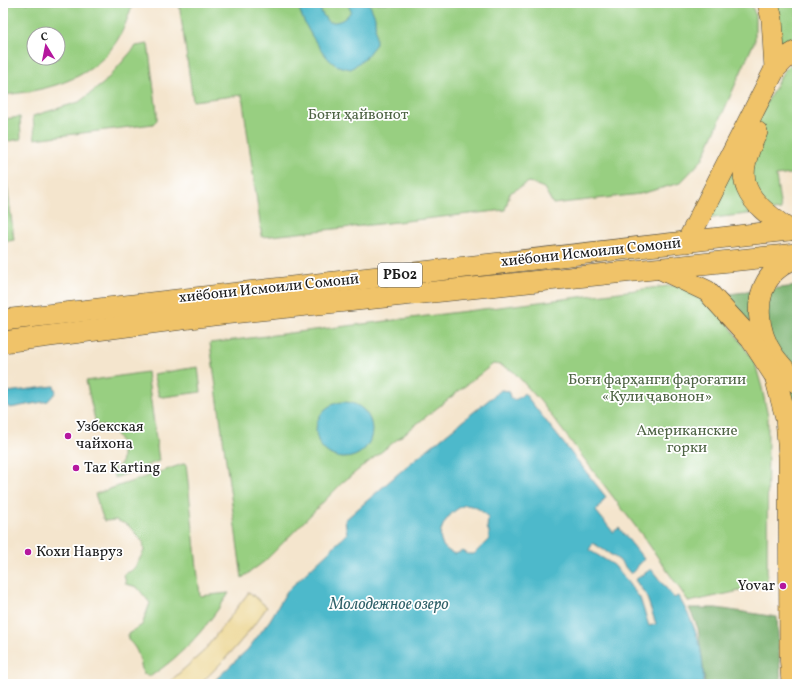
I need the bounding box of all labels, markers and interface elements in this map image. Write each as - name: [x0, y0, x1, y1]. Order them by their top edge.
- north arrow: [26, 26, 66, 66]
- text: С: [40, 30, 49, 46]
- park label: Боғи ҳайвонот: [308, 105, 409, 126]
- street label: хиёбони Исмоили Сомонӣ: [500, 233, 682, 273]
- road number: РБ02: [378, 263, 422, 287]
- street label: хиёбони Исмоили Сомонӣ: [178, 269, 360, 309]
- park label: Боғи фарҳанги фароғатии «Кули ҷавонон»: [568, 370, 746, 408]
- place label: Узбекская чайхона: [76, 417, 144, 455]
- park label: Американские горки: [636, 421, 738, 459]
- marker: Узбекская чайхона: [63, 431, 73, 441]
- place label: Taz Karting: [84, 458, 161, 479]
- marker: Taz Karting: [71, 463, 81, 473]
- place label: Кохи Навруз: [36, 542, 123, 563]
- marker: Кохи Навруз: [23, 547, 33, 557]
- place label: Yovar: [737, 576, 775, 597]
- marker: Yovar: [778, 581, 788, 591]
- water label: Молодежное озеро: [329, 594, 449, 616]

